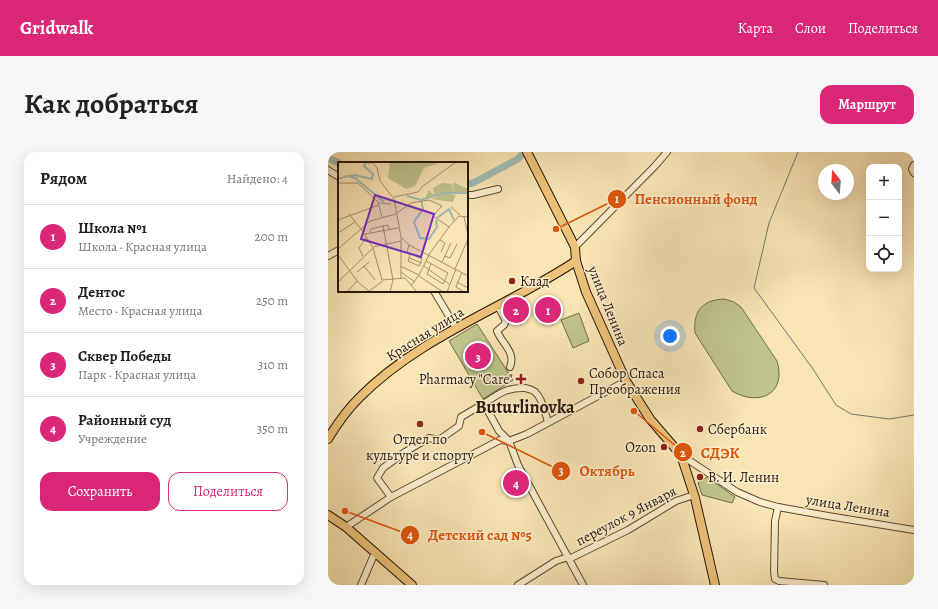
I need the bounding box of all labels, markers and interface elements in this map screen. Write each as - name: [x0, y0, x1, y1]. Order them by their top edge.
- text: Gridwalk: [20, 15, 93, 41]
- text: Карта: [738, 19, 773, 38]
- text: Слои: [795, 19, 826, 38]
- text: Поделиться: [848, 19, 918, 38]
- text: Как добраться: [24, 85, 199, 123]
- button: Маршрут: [820, 85, 914, 124]
- inset map: [338, 162, 468, 292]
- north arrow: [818, 164, 854, 200]
- map controls: [866, 164, 902, 272]
- button: +: [866, 164, 902, 200]
- text: Рядом: [40, 167, 87, 190]
- text: Найдено: 4: [227, 170, 288, 187]
- callout: Пенсионный фонд: [607, 185, 766, 212]
- text: Пенсионный фонд: [634, 189, 758, 209]
- text: 1: [615, 191, 620, 207]
- button: −: [866, 200, 902, 236]
- text: Школа №1: [78, 218, 147, 238]
- text: 1: [51, 228, 55, 245]
- text: 200 m: [255, 228, 288, 245]
- button: locate: [866, 236, 902, 272]
- text: Школа · Красная улица: [78, 238, 207, 255]
- street label: улица Ленина: [583, 262, 633, 349]
- place label: Клад: [520, 272, 549, 291]
- marker: Клад: [507, 276, 517, 286]
- text: Дентос: [78, 282, 125, 302]
- text: 2: [50, 292, 56, 309]
- text: 250 m: [256, 292, 288, 309]
- pin: 2: [503, 295, 529, 325]
- pin: 1: [535, 295, 561, 325]
- text: Место · Красная улица: [78, 302, 202, 319]
- street label: Красная улица: [382, 302, 468, 365]
- your location: [660, 326, 680, 346]
- pin: 3: [465, 341, 491, 371]
- text: Сквер Победы: [78, 346, 171, 366]
- text: 3: [50, 356, 56, 373]
- text: 310 m: [258, 356, 288, 373]
- place label: Собор Спаса Преображения: [589, 364, 681, 399]
- text: Парк · Красная улица: [78, 366, 196, 383]
- place label: Pharmacy "Care": [419, 370, 513, 389]
- marker: Pharmacy "Care": [516, 374, 526, 384]
- marker: Собор Спаса Преображения: [576, 376, 586, 386]
- district label: Buturlinovka: [475, 395, 575, 419]
- text: Районный суд: [78, 410, 171, 430]
- marker: Отдел по культуре и спорту: [415, 419, 425, 429]
- text: 4: [50, 420, 56, 437]
- text: 350 m: [257, 420, 288, 437]
- place label: Сбербанк: [708, 420, 767, 439]
- marker: Сбербанк: [695, 424, 705, 434]
- text: Учреждение: [78, 430, 147, 447]
- place label: Отдел по культуре и спорту: [366, 430, 475, 465]
- place label: Ozon: [625, 438, 656, 457]
- callout: СДЭК: [673, 439, 748, 466]
- marker: Ozon: [659, 442, 669, 452]
- text: СДЭК: [701, 443, 739, 463]
- text: 2: [680, 445, 686, 461]
- callout: Октябрь: [551, 457, 642, 484]
- text: Октябрь: [579, 461, 635, 481]
- text: 3: [558, 463, 564, 479]
- pin: 4: [503, 468, 529, 498]
- place label: В. И. Ленин: [708, 468, 779, 487]
- button: Сохранить: [40, 472, 160, 511]
- button: Поделиться: [168, 472, 288, 511]
- marker: В. И. Ленин: [695, 472, 705, 482]
- street label: переулок 9 Января: [572, 481, 680, 550]
- street label: улица Ленина: [804, 490, 892, 522]
- callout: Детский сад №5: [400, 522, 540, 549]
- text: Детский сад №5: [428, 525, 532, 545]
- text: 4: [407, 527, 413, 543]

